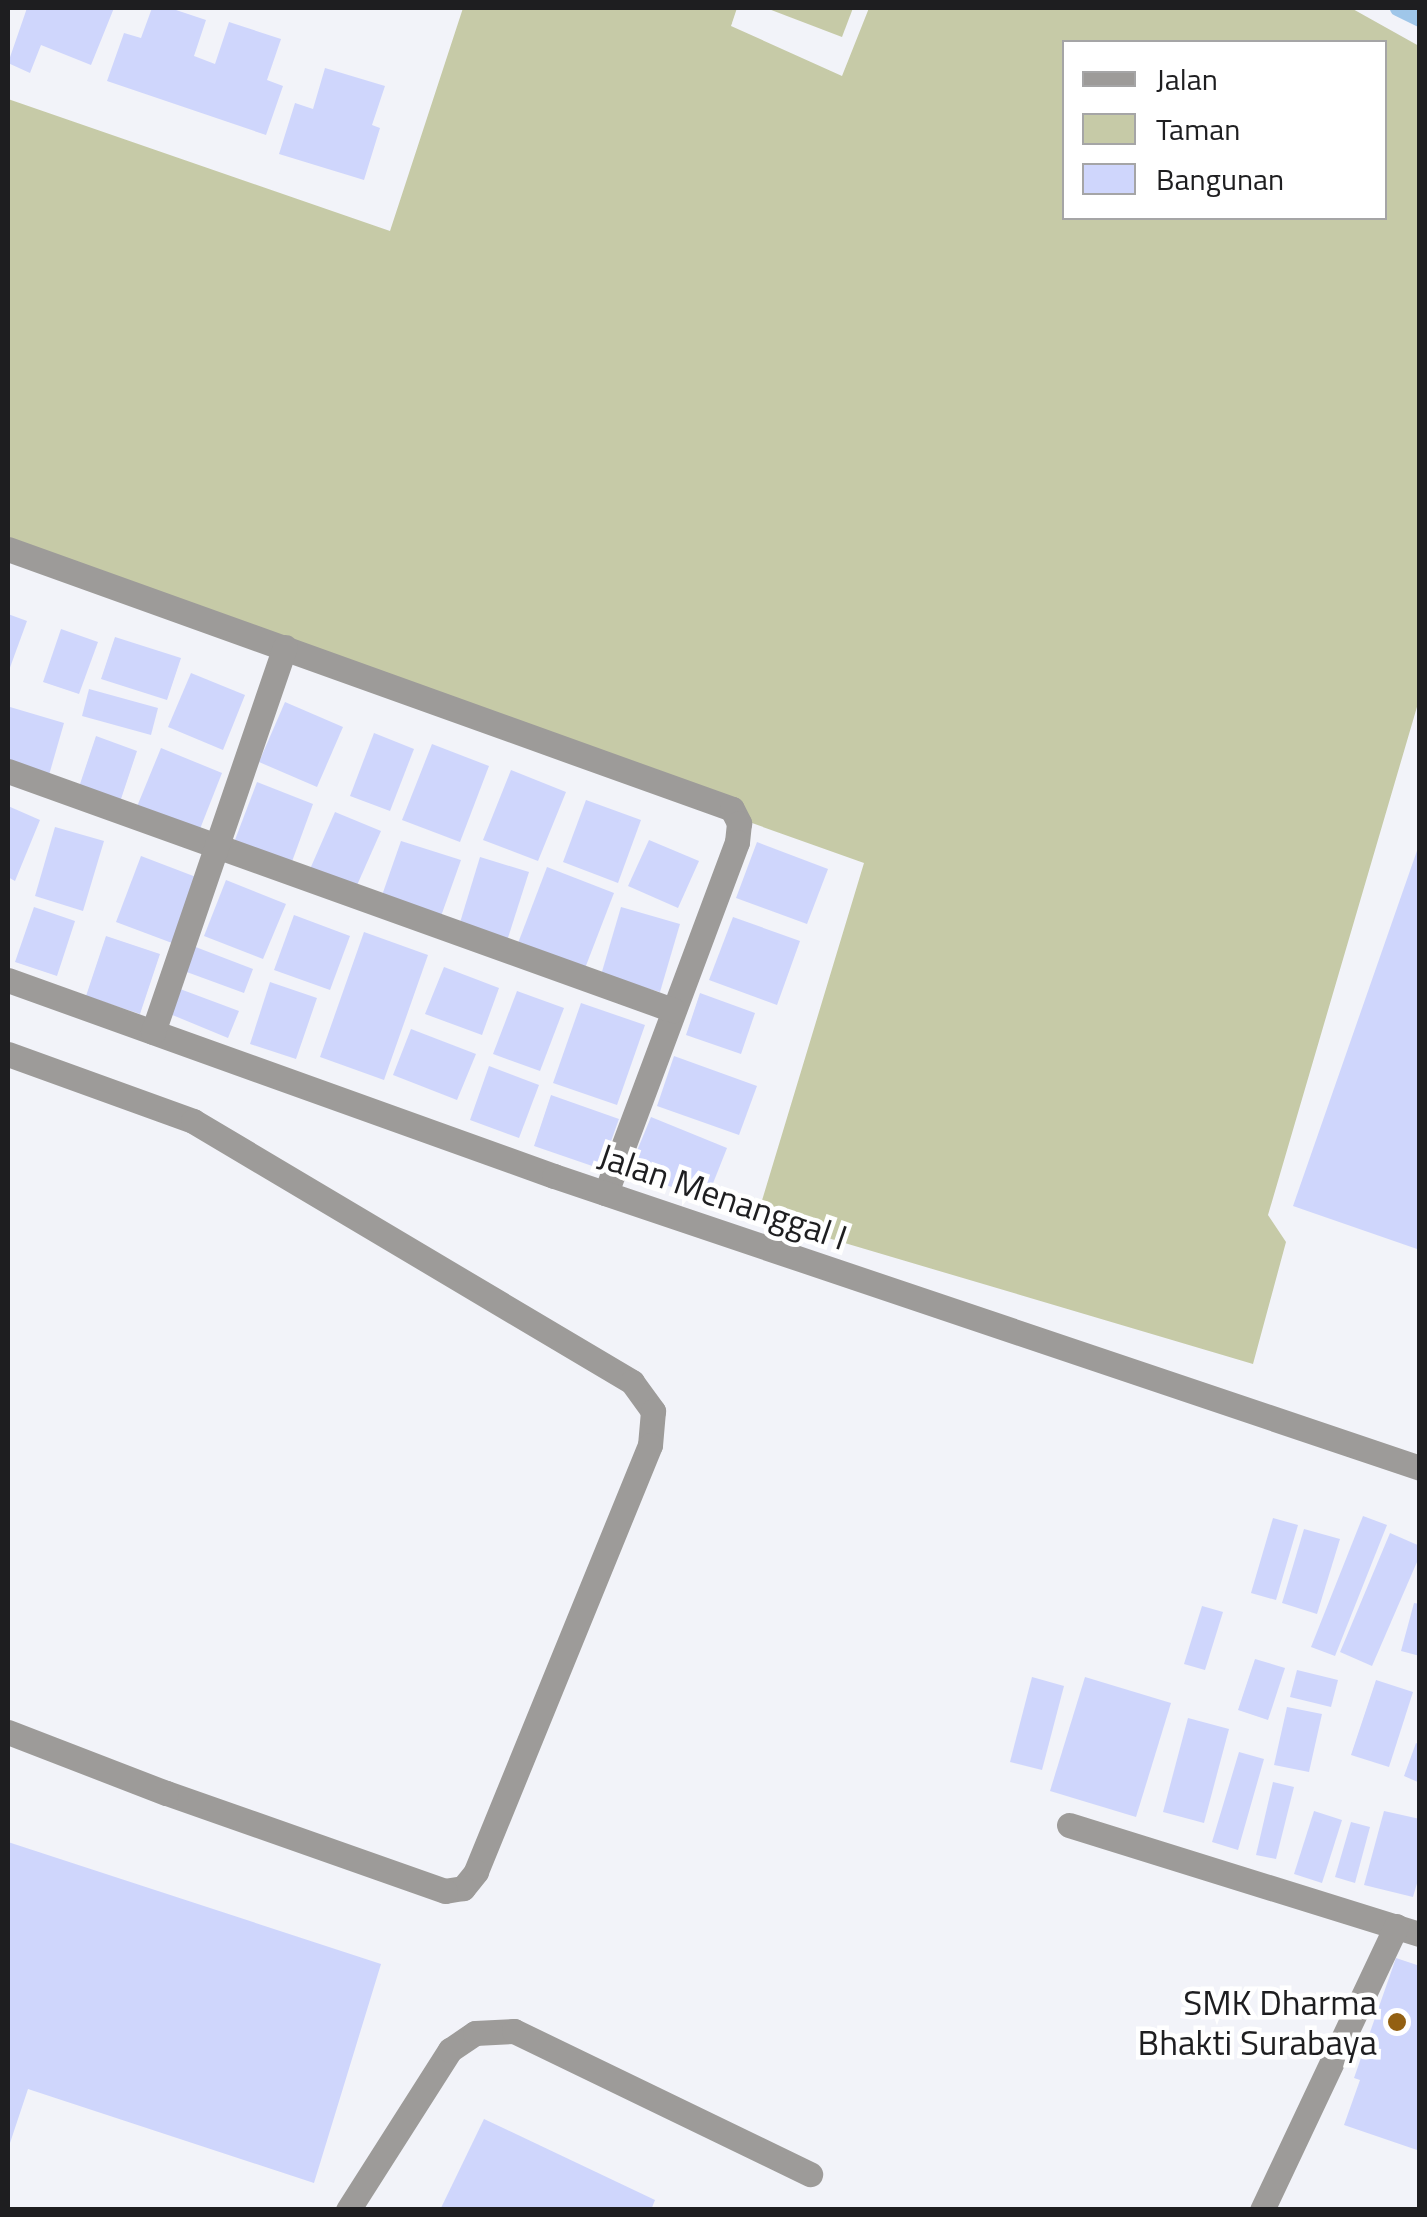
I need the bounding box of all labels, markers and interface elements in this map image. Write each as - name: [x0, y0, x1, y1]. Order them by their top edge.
- legend: [1062, 40, 1387, 220]
- text: Jalan: [1156, 56, 1218, 102]
- text: Taman: [1156, 106, 1240, 152]
- text: Bangunan: [1156, 156, 1284, 202]
- street label: Jalan Menanggal I: [593, 1134, 853, 1258]
- place label: SMK Dharma Bhakti Surabaya: [1138, 1981, 1377, 2063]
- marker: SMK Dharma Bhakti Surabaya: [1386, 2011, 1408, 2033]

